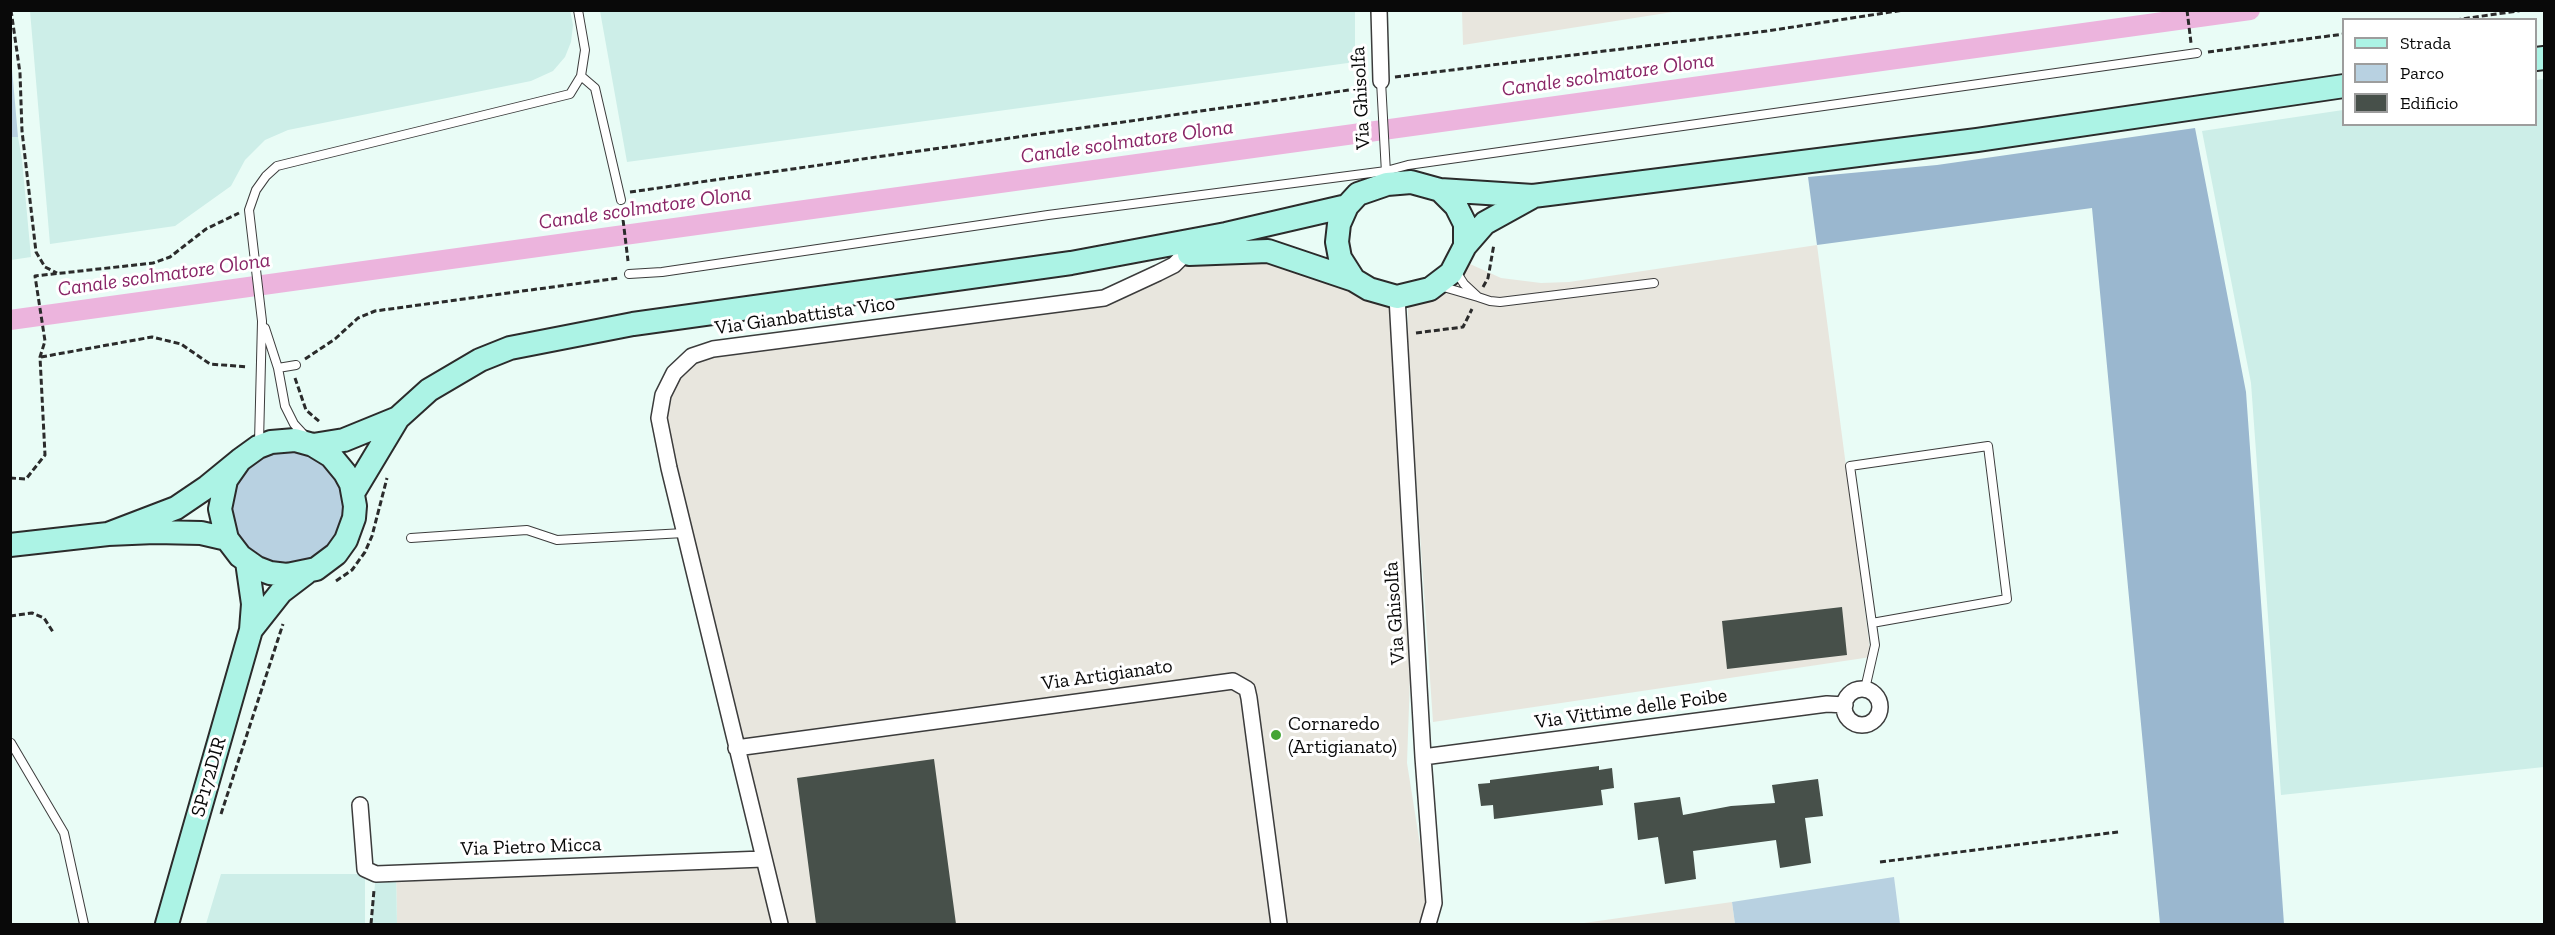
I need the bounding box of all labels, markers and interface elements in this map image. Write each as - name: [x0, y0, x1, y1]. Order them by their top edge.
- legend: [2342, 18, 2537, 126]
- text: Strada: [2400, 32, 2451, 54]
- street label: Via Ghisolfa: [1346, 46, 1376, 150]
- water label: Canale scolmatore Olona: [1500, 48, 1716, 102]
- text: Parco: [2400, 62, 2444, 84]
- text: Edificio: [2400, 92, 2458, 114]
- water label: Canale scolmatore Olona: [1019, 115, 1235, 169]
- water label: Canale scolmatore Olona: [537, 181, 753, 235]
- water label: Canale scolmatore Olona: [56, 248, 272, 302]
- street label: Via Gianbattista Vico: [713, 291, 897, 341]
- street label: Via Ghisolfa: [1379, 561, 1411, 665]
- street label: Via Artigianato: [1040, 654, 1174, 696]
- street label: Via Vittime delle Foibe: [1533, 684, 1729, 734]
- place label: Cornaredo (Artigianato): [1288, 712, 1397, 759]
- marker: Cornaredo (Artigianato): [1269, 728, 1283, 742]
- street label: SP172DIR: [186, 734, 232, 820]
- street label: Via Pietro Micca: [460, 833, 602, 861]

